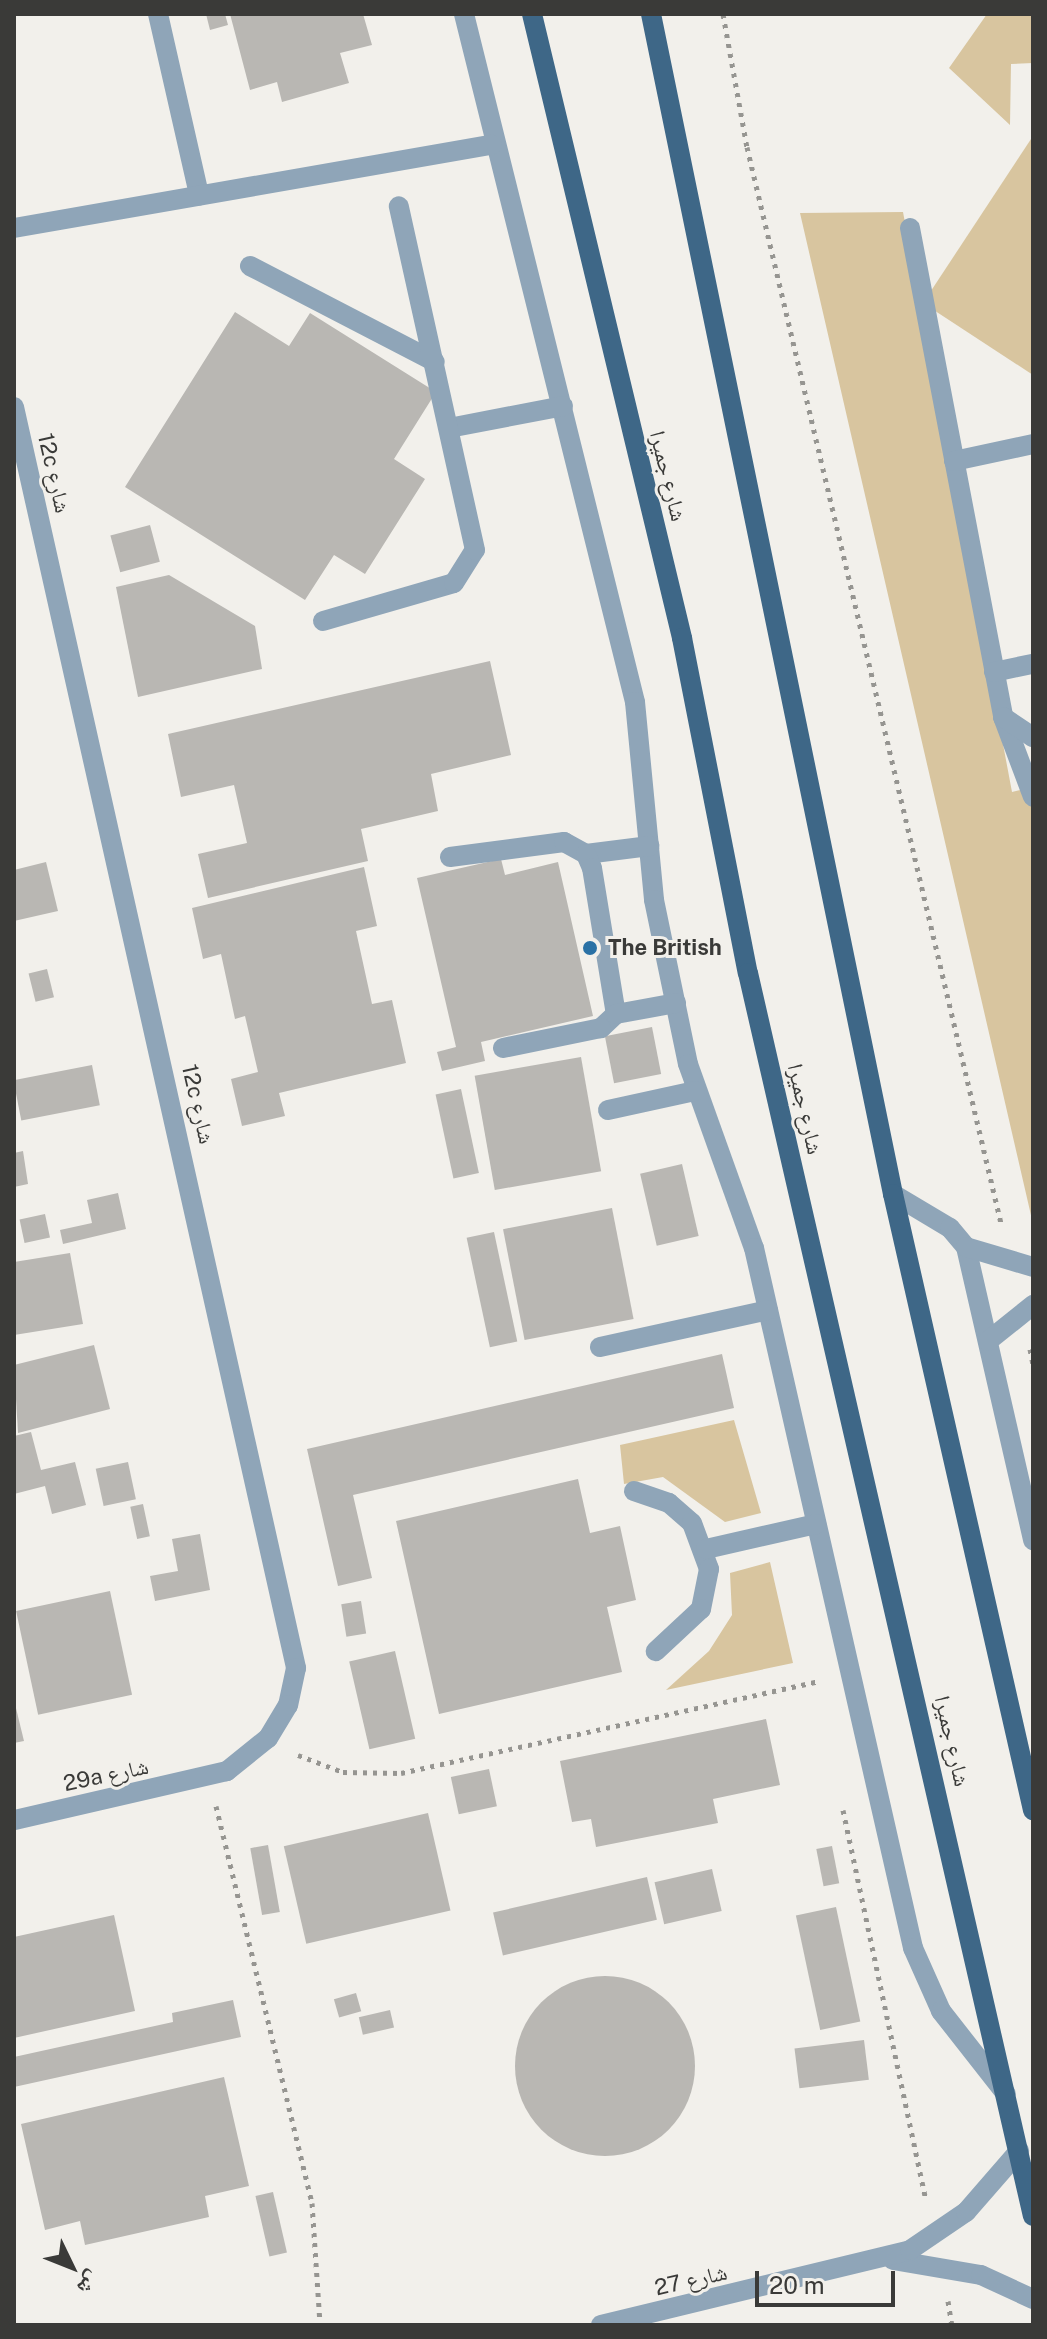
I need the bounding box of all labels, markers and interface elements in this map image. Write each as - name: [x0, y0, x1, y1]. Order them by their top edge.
- street label: شارع جميرا: [644, 428, 692, 524]
- street label: 12c شارع: [32, 430, 76, 516]
- place label: The British: [608, 935, 722, 961]
- marker: The British: [579, 937, 601, 959]
- street label: 12c شارع: [176, 1061, 220, 1147]
- street label: شارع جميرا: [782, 1061, 828, 1157]
- street label: شارع جميرا: [929, 1693, 975, 1789]
- street label: 29a شارع: [61, 1753, 151, 1797]
- north arrow: [32, 2227, 112, 2307]
- scale bar: [759, 2255, 899, 2305]
- street label: شارع 27: [652, 2259, 730, 2301]
- text: ش: [72, 2266, 107, 2301]
- text: 20 m: [769, 2271, 825, 2299]

